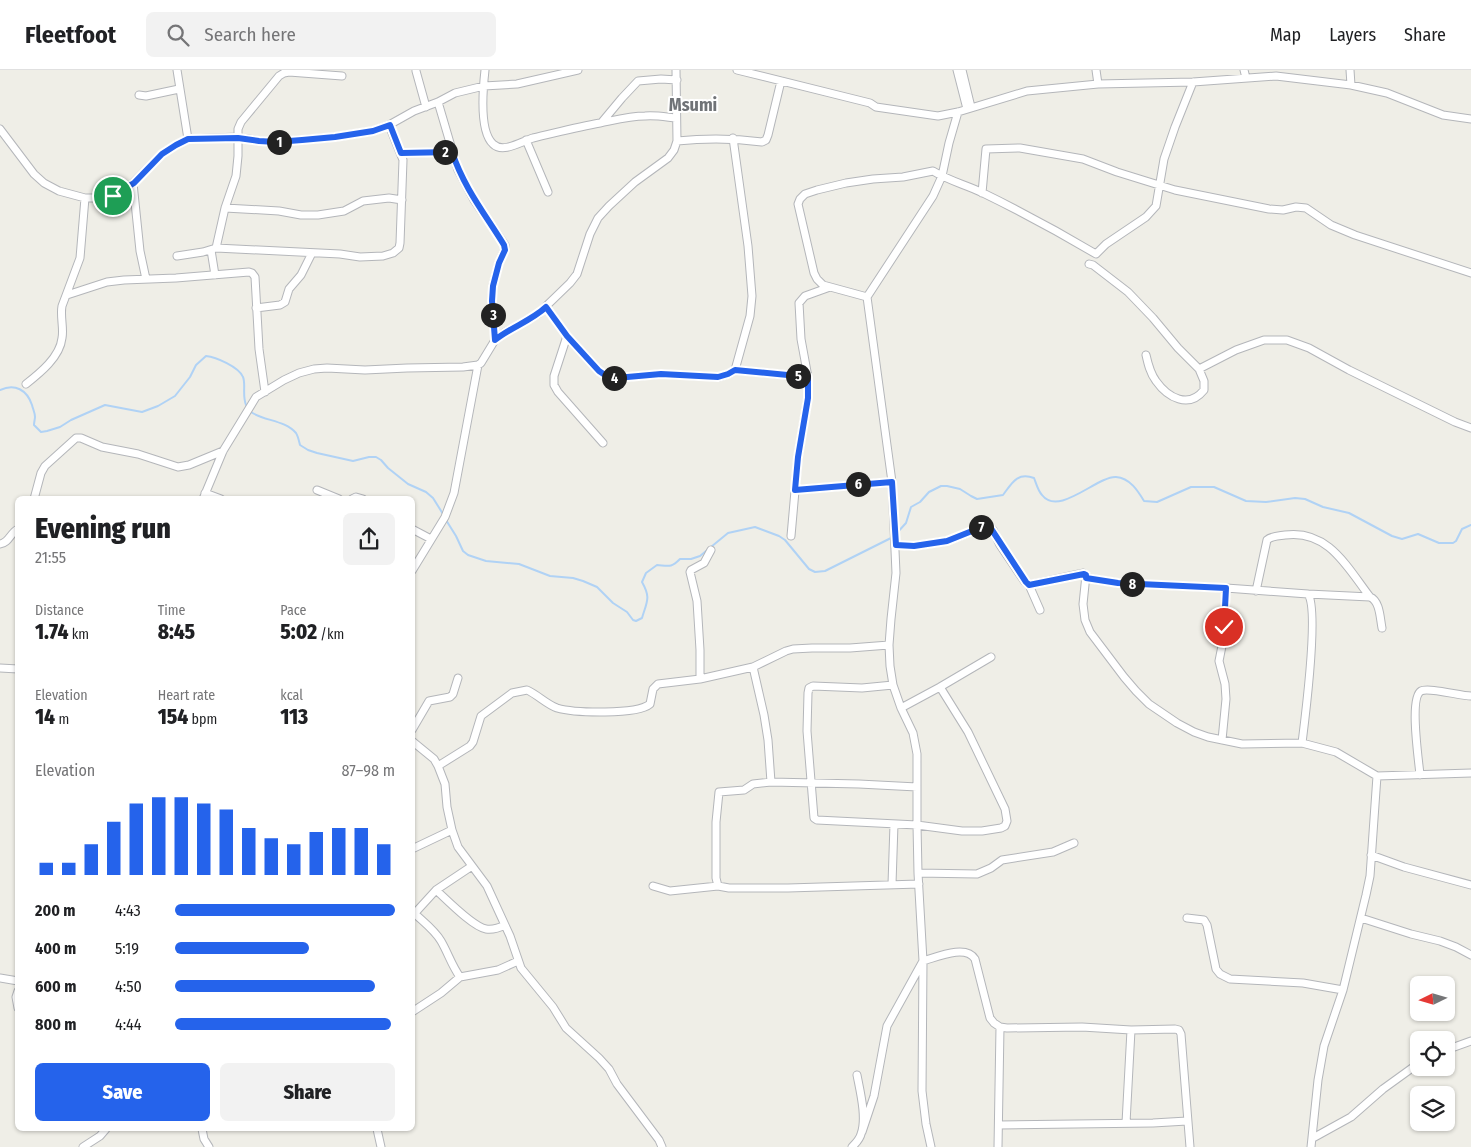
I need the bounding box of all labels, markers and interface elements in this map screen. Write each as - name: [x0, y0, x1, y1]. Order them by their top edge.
- search box: [146, 12, 496, 57]
- text: Fleetfoot: [25, 21, 116, 49]
- icon: search: [164, 21, 192, 49]
- text: Search here: [204, 23, 296, 46]
- text: Map: [1270, 24, 1301, 46]
- text: Layers: [1329, 24, 1376, 46]
- text: Share: [1404, 24, 1446, 46]
- district label: Msumi: [669, 94, 717, 116]
- pin: 1: [266, 130, 292, 154]
- text: 1: [277, 134, 282, 151]
- pin: 2: [432, 140, 458, 164]
- text: 2: [442, 144, 449, 161]
- pin: [92, 175, 134, 217]
- icon: arrive: [99, 182, 127, 210]
- pin: 3: [480, 302, 506, 328]
- text: 3: [490, 307, 497, 324]
- pin: 5: [786, 364, 810, 388]
- pin: 4: [602, 366, 626, 390]
- text: 5: [795, 368, 802, 385]
- text: 4: [611, 370, 618, 387]
- pin: 6: [846, 472, 870, 496]
- text: 6: [855, 476, 862, 493]
- text: Evening run: [35, 512, 171, 545]
- button: share: [343, 513, 395, 565]
- pin: 7: [968, 514, 994, 540]
- text: 7: [979, 519, 984, 536]
- text: 21:55: [35, 548, 66, 567]
- pin: 8: [1120, 572, 1144, 596]
- text: 8: [1129, 576, 1136, 593]
- text: Distance: [35, 602, 84, 619]
- text: Time: [158, 602, 185, 619]
- text: Pace: [280, 602, 306, 619]
- pin: [1203, 606, 1245, 648]
- icon: check: [1210, 613, 1238, 641]
- text: 1.74: [35, 619, 68, 645]
- text: 8:45: [158, 619, 195, 645]
- text: 5:02: [280, 619, 317, 645]
- text: km: [68, 626, 89, 643]
- text: /km: [317, 626, 344, 643]
- text: Elevation: [35, 687, 88, 704]
- text: Heart rate: [158, 687, 215, 704]
- text: kcal: [280, 687, 303, 704]
- text: 14: [35, 704, 55, 730]
- text: 154: [158, 704, 188, 730]
- text: 113: [280, 704, 308, 730]
- text: m: [55, 711, 69, 728]
- text: bpm: [188, 711, 217, 728]
- text: Elevation: [35, 761, 95, 780]
- text: 87–98 m: [341, 761, 395, 780]
- text: 200 m: [35, 901, 75, 920]
- text: 4:43: [115, 901, 141, 920]
- text: 400 m: [35, 939, 76, 958]
- text: 5:19: [115, 939, 139, 958]
- north arrow: [1410, 976, 1455, 1021]
- map controls: [1410, 976, 1455, 1131]
- text: 600 m: [35, 977, 76, 996]
- text: 4:50: [115, 977, 142, 996]
- text: 800 m: [35, 1015, 76, 1034]
- text: 4:44: [115, 1015, 142, 1034]
- button: locate: [1410, 1031, 1455, 1076]
- button: Save: [35, 1063, 210, 1121]
- button: Share: [220, 1063, 395, 1121]
- button: layers: [1410, 1086, 1455, 1131]

